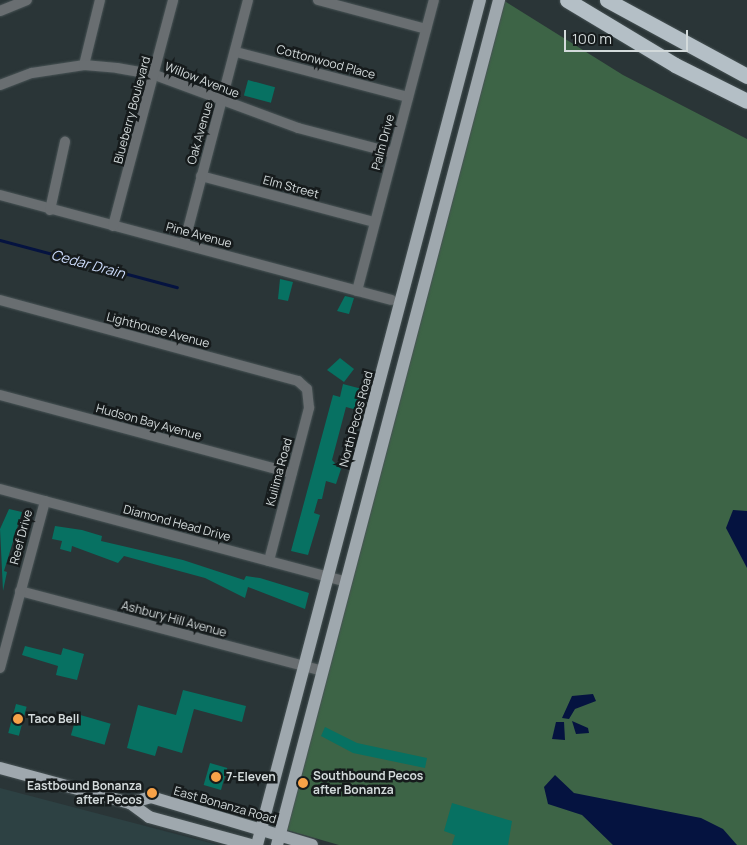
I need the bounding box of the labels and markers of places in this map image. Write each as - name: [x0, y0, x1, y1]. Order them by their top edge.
- place label: Taco Bell: [28, 712, 79, 726]
- marker: Taco Bell: [12, 713, 24, 725]
- place label: Southbound Pecos after Bonanza: [313, 769, 423, 797]
- place label: 7-Eleven: [226, 770, 276, 784]
- marker: 7-Eleven: [210, 771, 222, 783]
- marker: Southbound Pecos after Bonanza: [297, 777, 309, 789]
- place label: Eastbound Bonanza after Pecos: [27, 779, 142, 807]
- marker: Eastbound Bonanza after Pecos: [146, 787, 158, 799]

